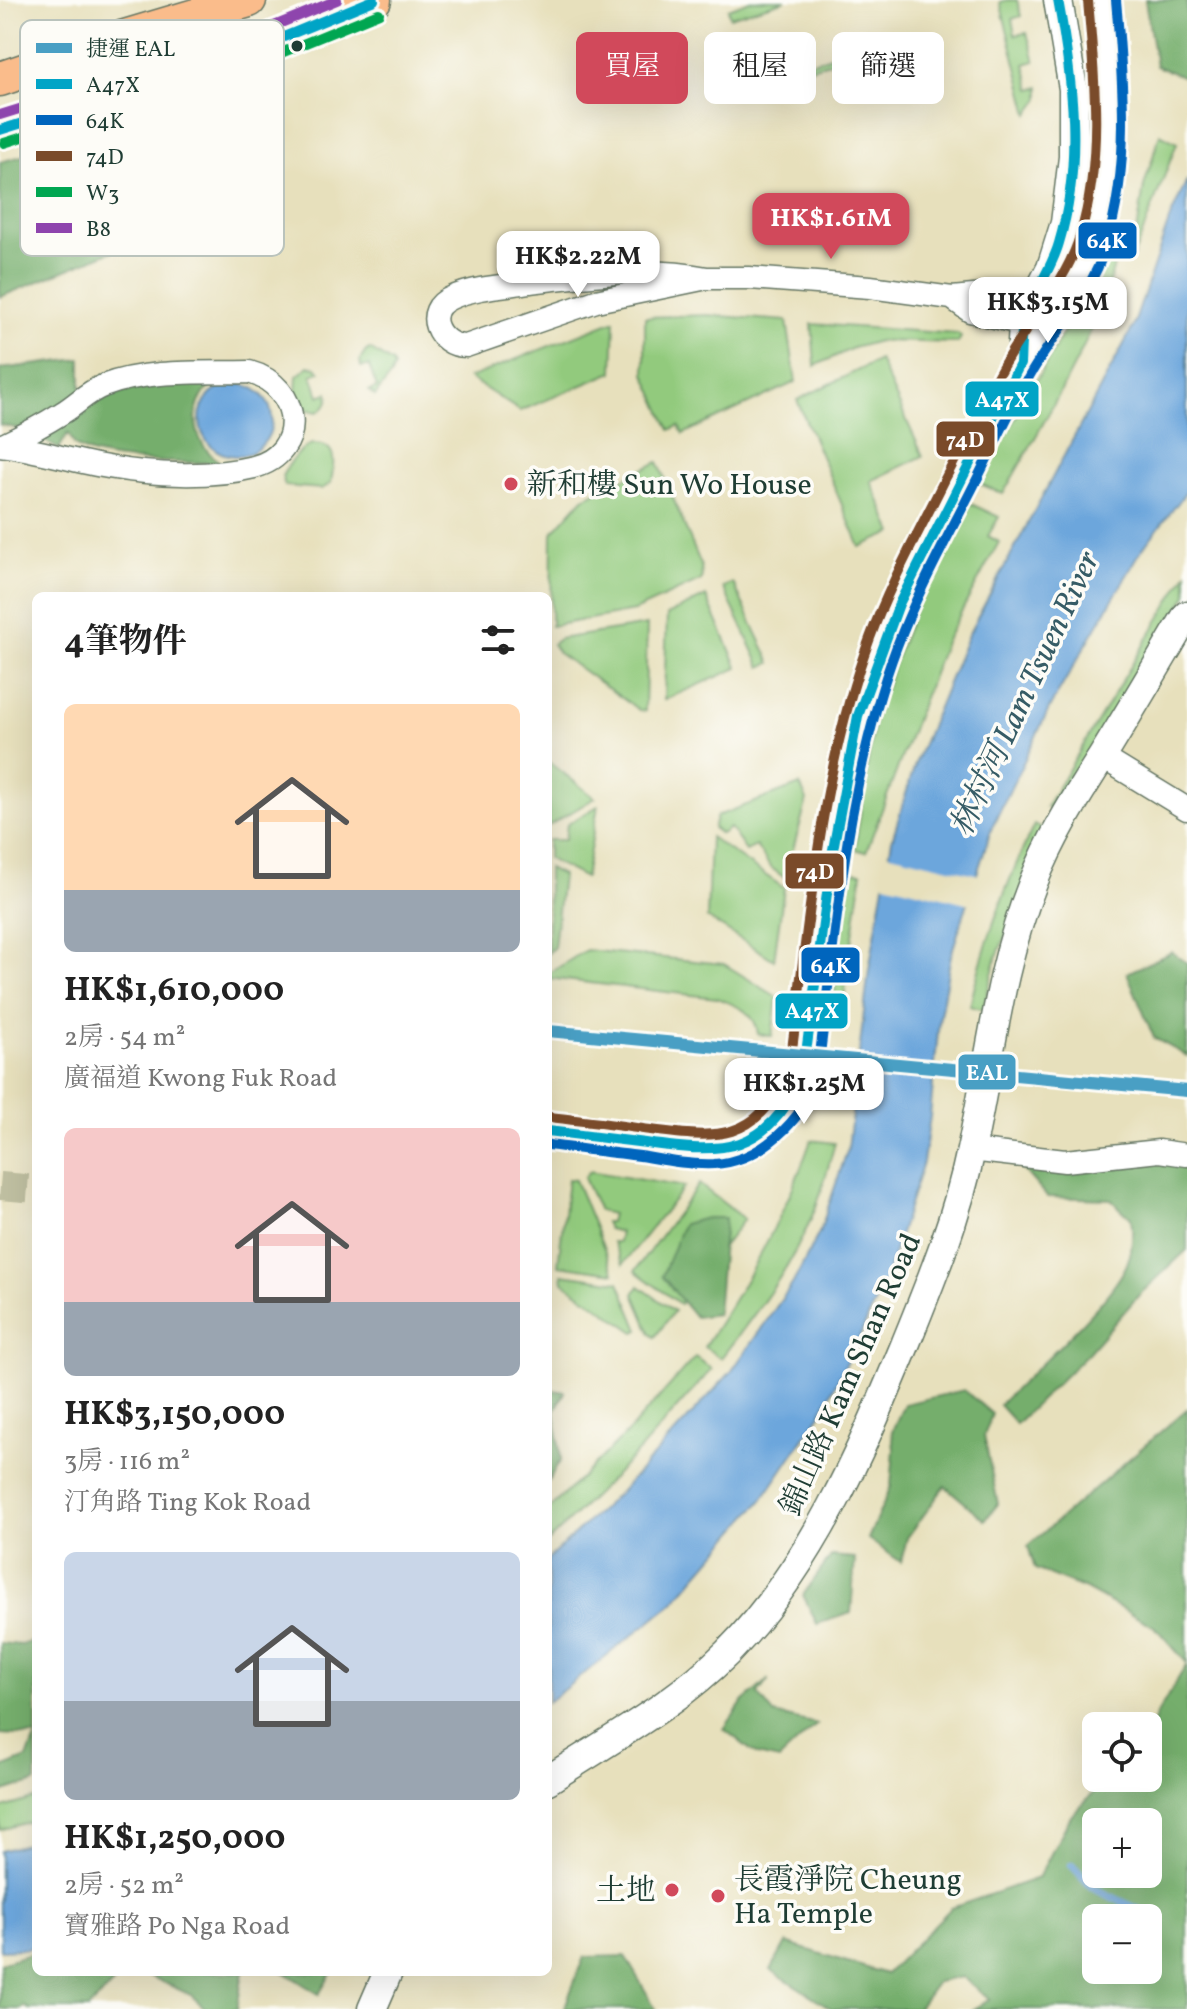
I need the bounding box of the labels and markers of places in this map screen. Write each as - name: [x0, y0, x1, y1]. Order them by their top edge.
- unlabelled marker: [289, 38, 305, 54]
- pin: HK$1.61M: [748, 193, 914, 261]
- pin: HK$2.22M: [495, 231, 661, 299]
- pin: HK$3.15M: [965, 277, 1131, 345]
- place label: 新和樓 Sun Wo House: [527, 465, 812, 507]
- marker: 新和樓 Sun Wo House: [502, 475, 520, 493]
- pin: HK$1.25M: [721, 1058, 887, 1126]
- place label: 長霞淨院 Cheung Ha Temple: [734, 1860, 962, 1936]
- place label: 土地: [596, 1871, 656, 1913]
- marker: 土地: [663, 1881, 681, 1899]
- marker: 長霞淨院 Cheung Ha Temple: [709, 1887, 727, 1905]

